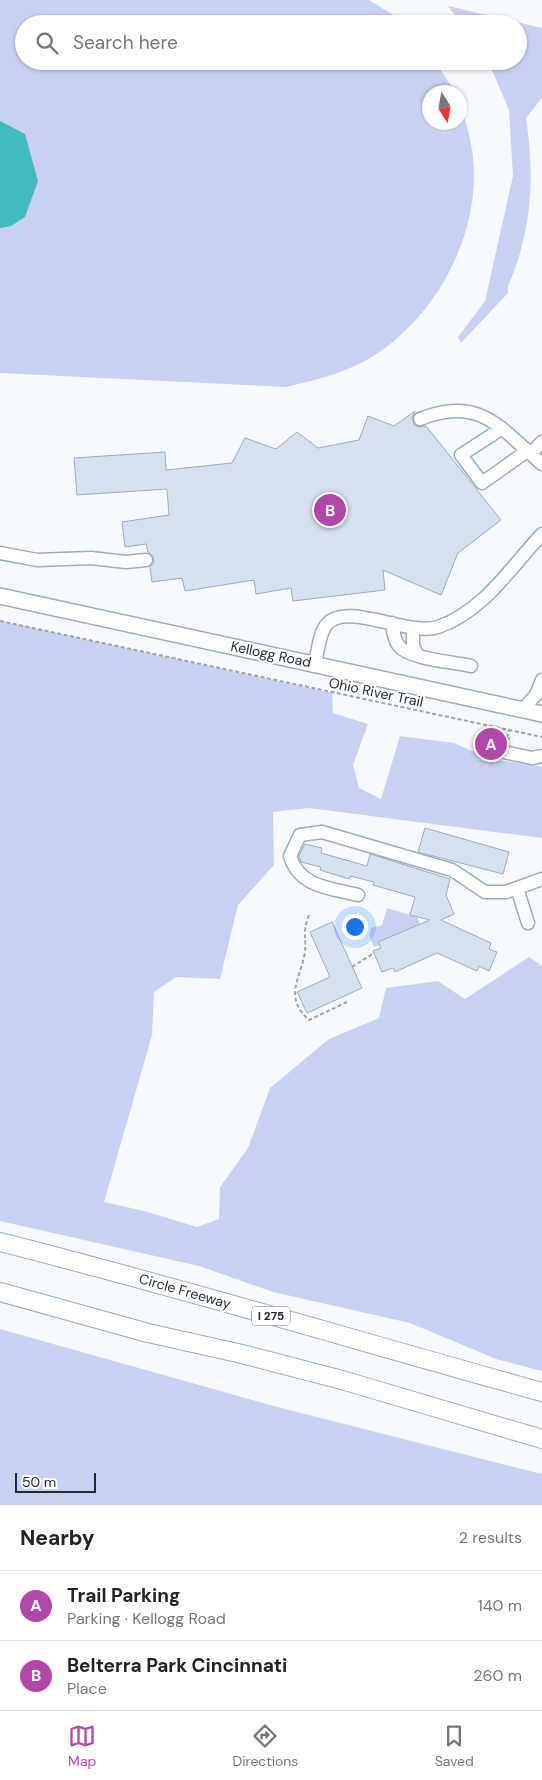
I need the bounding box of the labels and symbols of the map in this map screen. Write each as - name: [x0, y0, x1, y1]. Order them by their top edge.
- north arrow: [422, 85, 467, 130]
- pin: B: [314, 491, 346, 529]
- street label: Kellogg Road: [229, 637, 313, 671]
- street label: Ohio River Trail: [327, 673, 425, 711]
- pin: A: [475, 725, 507, 763]
- your location: [342, 914, 368, 940]
- street label: Circle Freeway: [137, 1269, 233, 1313]
- road number: I 275: [252, 1306, 290, 1325]
- scale bar: [15, 1470, 96, 1493]

